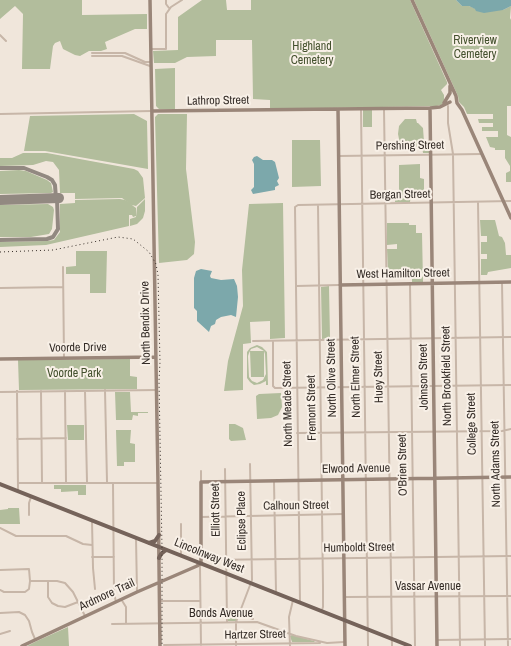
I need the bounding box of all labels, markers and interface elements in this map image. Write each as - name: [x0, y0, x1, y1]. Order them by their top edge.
- park label: Riverview Cemetery: [453, 34, 497, 62]
- park label: Highland Cemetery: [291, 40, 333, 68]
- street label: Lathrop Street: [187, 93, 249, 109]
- street label: Pershing Street: [376, 138, 444, 154]
- street label: Bergan Street: [370, 187, 430, 203]
- street label: West Hamilton Street: [356, 266, 450, 282]
- street label: North Bendix Drive: [138, 281, 154, 365]
- street label: North Brookfield Street: [439, 326, 455, 426]
- street label: North Elmer Street: [348, 336, 364, 418]
- street label: North Olive Street: [324, 339, 340, 417]
- street label: Voorde Drive: [49, 340, 107, 356]
- street label: Johnson Street: [416, 344, 432, 410]
- street label: Huey Street: [371, 351, 387, 403]
- street label: North Meade Street: [280, 361, 296, 447]
- park label: Voorde Park: [47, 367, 101, 381]
- street label: Fremont Street: [304, 375, 320, 441]
- street label: College Street: [464, 393, 480, 455]
- street label: North Adams Street: [488, 421, 504, 507]
- street label: O'Brien Street: [395, 434, 411, 496]
- street label: Elwood Avenue: [322, 461, 390, 477]
- street label: Elliott Street: [208, 483, 224, 537]
- street label: Eclipse Place: [234, 491, 250, 551]
- street label: Calhoun Street: [263, 498, 329, 514]
- street label: Lincolnway West: [172, 535, 246, 577]
- street label: Humboldt Street: [323, 540, 395, 556]
- street label: Ardmore Trail: [77, 576, 137, 614]
- street label: Vassar Avenue: [395, 580, 461, 594]
- street label: Bonds Avenue: [189, 607, 253, 621]
- street label: Hartzer Street: [224, 627, 286, 643]

